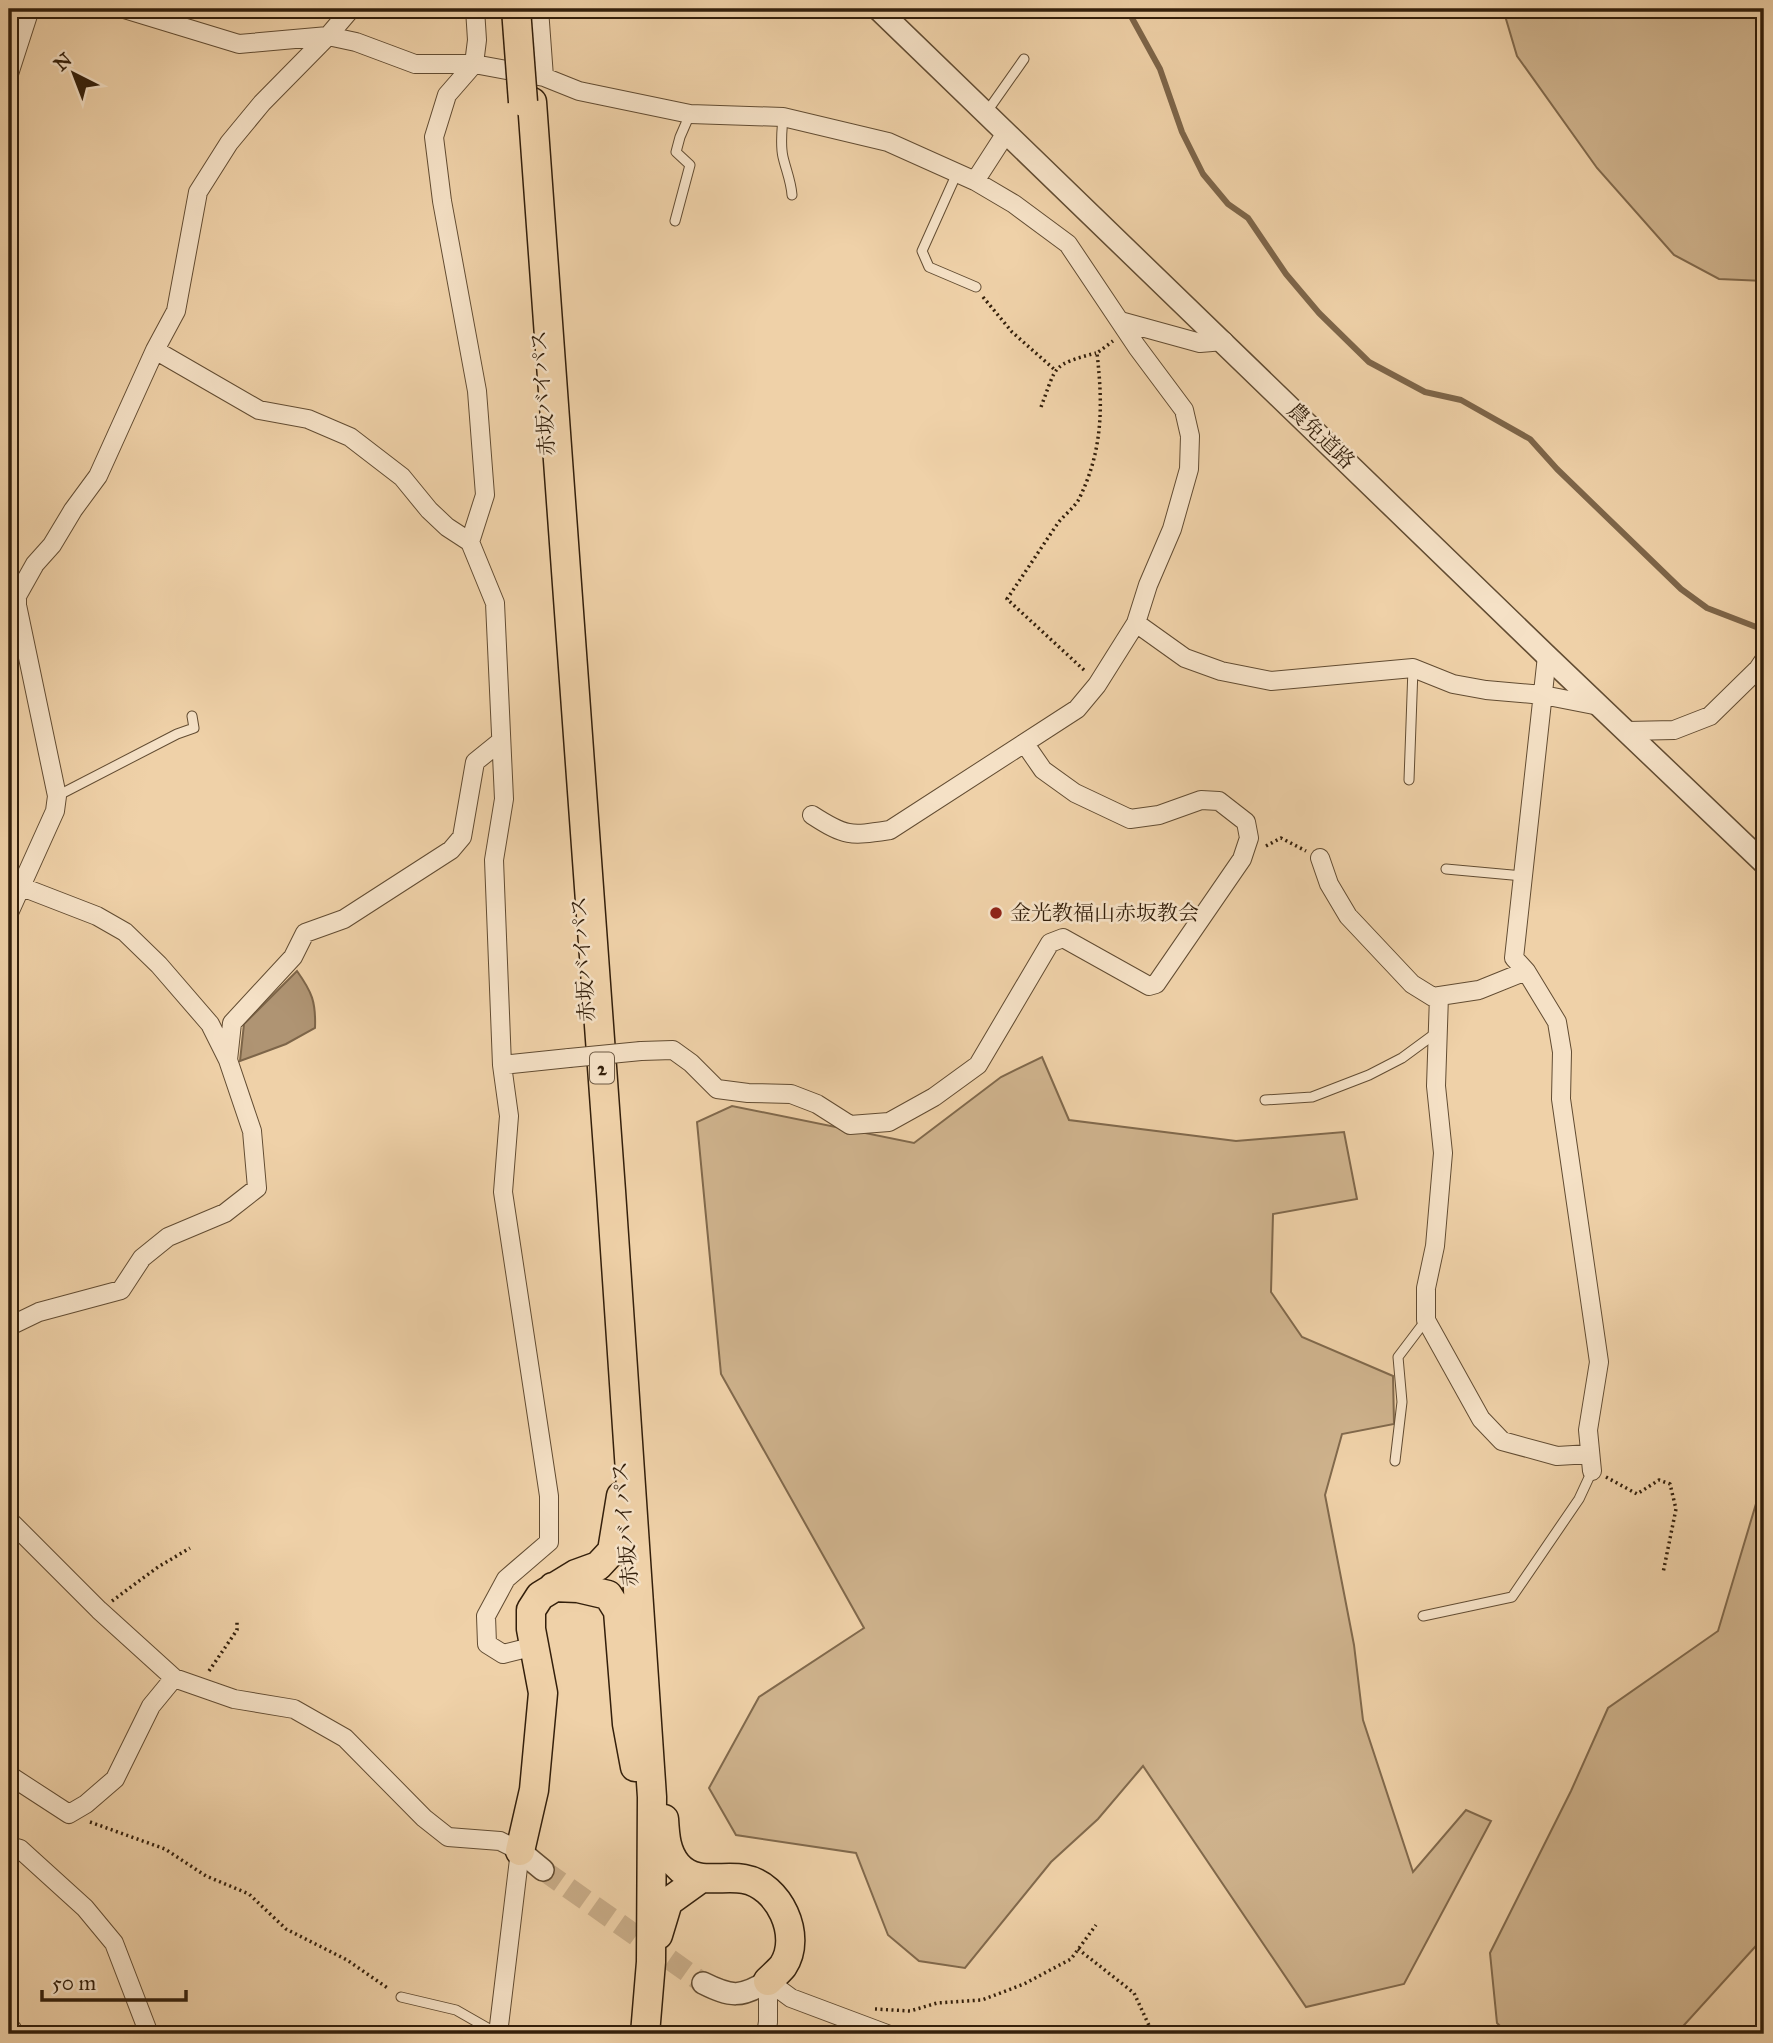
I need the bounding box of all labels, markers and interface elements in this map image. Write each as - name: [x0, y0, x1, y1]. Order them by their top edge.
- north arrow: [38, 38, 108, 108]
- text: N: [49, 48, 77, 76]
- street label: 赤坂バイパス: [526, 329, 560, 457]
- street label: 農免道路: [1282, 397, 1360, 475]
- street label: 赤坂バイパス: [566, 895, 600, 1023]
- place label: 金光教福山赤坂教会: [1010, 900, 1199, 926]
- marker: 金光教福山赤坂教会: [988, 905, 1004, 921]
- road number: 2: [590, 1052, 614, 1084]
- street label: 赤坂バイパス: [607, 1460, 643, 1588]
- scale bar: [42, 1959, 186, 2003]
- text: 50 m: [52, 1970, 97, 1996]

